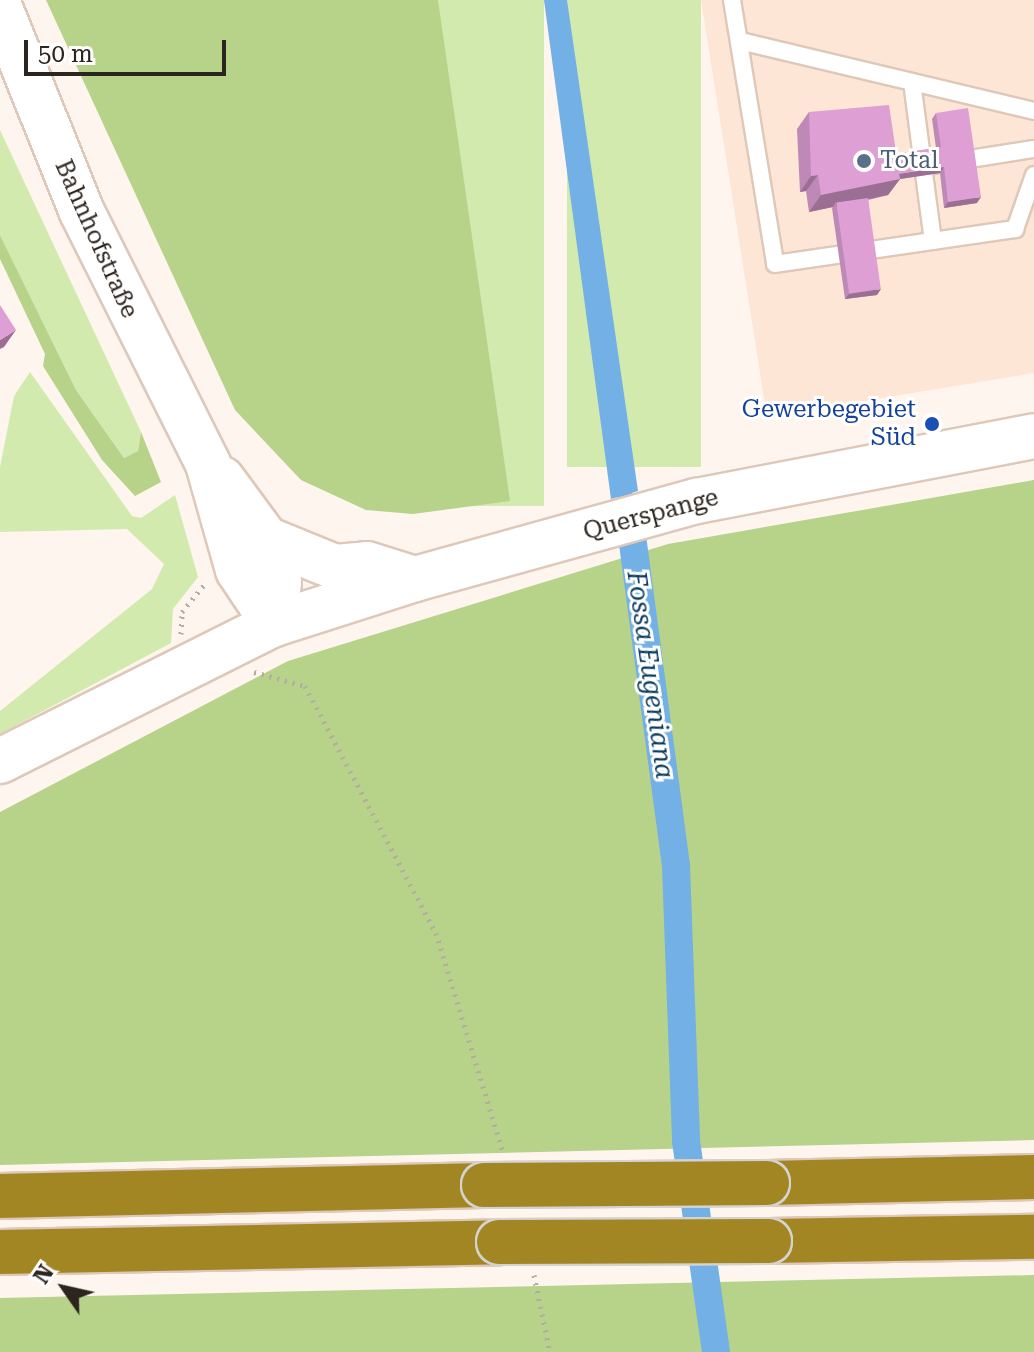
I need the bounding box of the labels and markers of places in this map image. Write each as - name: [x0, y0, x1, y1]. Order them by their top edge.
- place label: Total: [880, 147, 938, 175]
- marker: Total: [855, 152, 873, 170]
- place label: Gewerbegebiet Süd: [742, 396, 916, 452]
- marker: Gewerbegebiet Süd: [923, 415, 941, 433]

